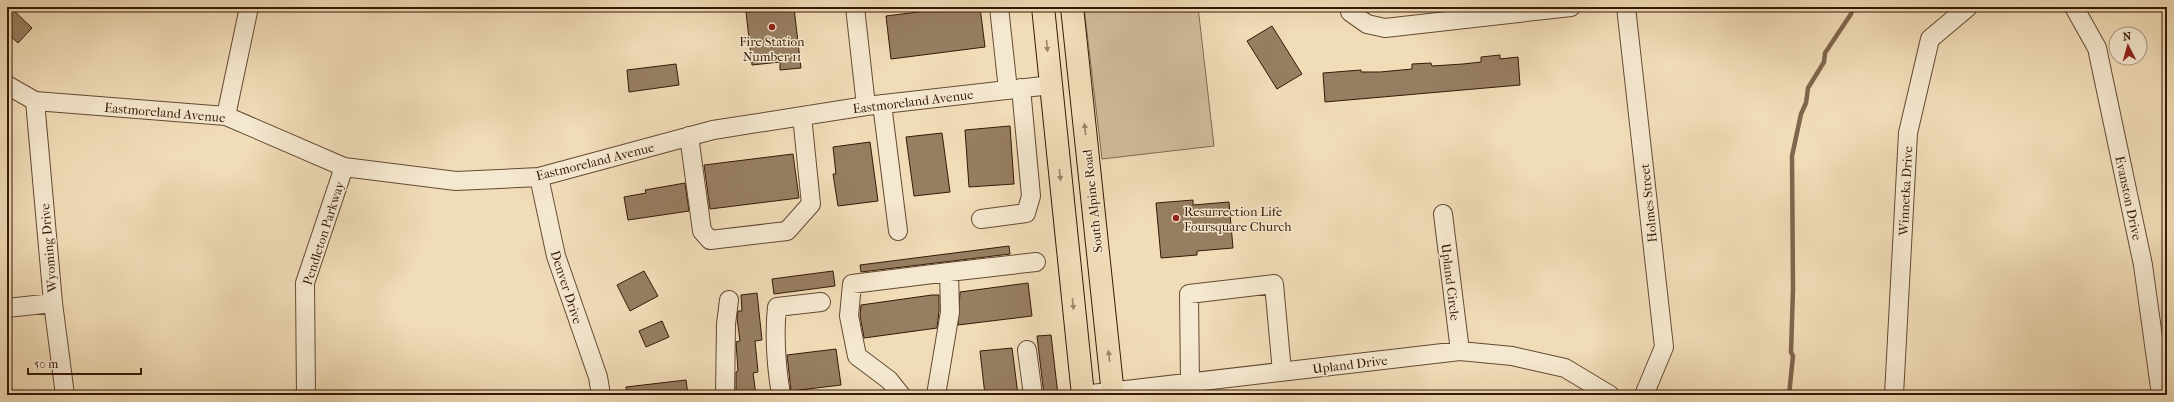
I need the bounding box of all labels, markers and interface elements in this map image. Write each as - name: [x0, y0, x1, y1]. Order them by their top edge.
- marker: Fire Station Number 11: [767, 22, 777, 32]
- north arrow: [2108, 26, 2148, 66]
- text: N: [2122, 30, 2132, 43]
- place label: Fire Station Number 11: [739, 34, 805, 64]
- one-way arrow: [1044, 40, 1050, 52]
- street label: Eastmoreland Avenue: [852, 87, 975, 116]
- street label: Eastmoreland Avenue: [104, 100, 227, 125]
- one-way arrow: [1081, 123, 1088, 135]
- street label: Eastmoreland Avenue: [534, 139, 656, 183]
- street label: Winnetka Drive: [1896, 145, 1915, 237]
- street label: South Alpine Road: [1080, 148, 1105, 253]
- street label: Evanston Drive: [2112, 155, 2145, 242]
- street label: Holmes Street: [1637, 162, 1660, 243]
- one-way arrow: [1057, 169, 1063, 181]
- street label: Pendleton Parkway: [300, 178, 348, 287]
- street label: Wyoming Drive: [37, 202, 60, 294]
- place label: Resurrection Life Foursquare Church: [1184, 204, 1292, 234]
- marker: Resurrection Life Foursquare Church: [1171, 213, 1181, 223]
- street label: Upland Circle: [1438, 243, 1463, 322]
- street label: Denver Drive: [548, 248, 586, 326]
- one-way arrow: [1070, 298, 1077, 311]
- scale bar: [28, 350, 141, 376]
- one-way arrow: [1105, 350, 1112, 362]
- street label: Upland Drive: [1312, 352, 1389, 377]
- text: 50 m: [34, 357, 58, 371]

